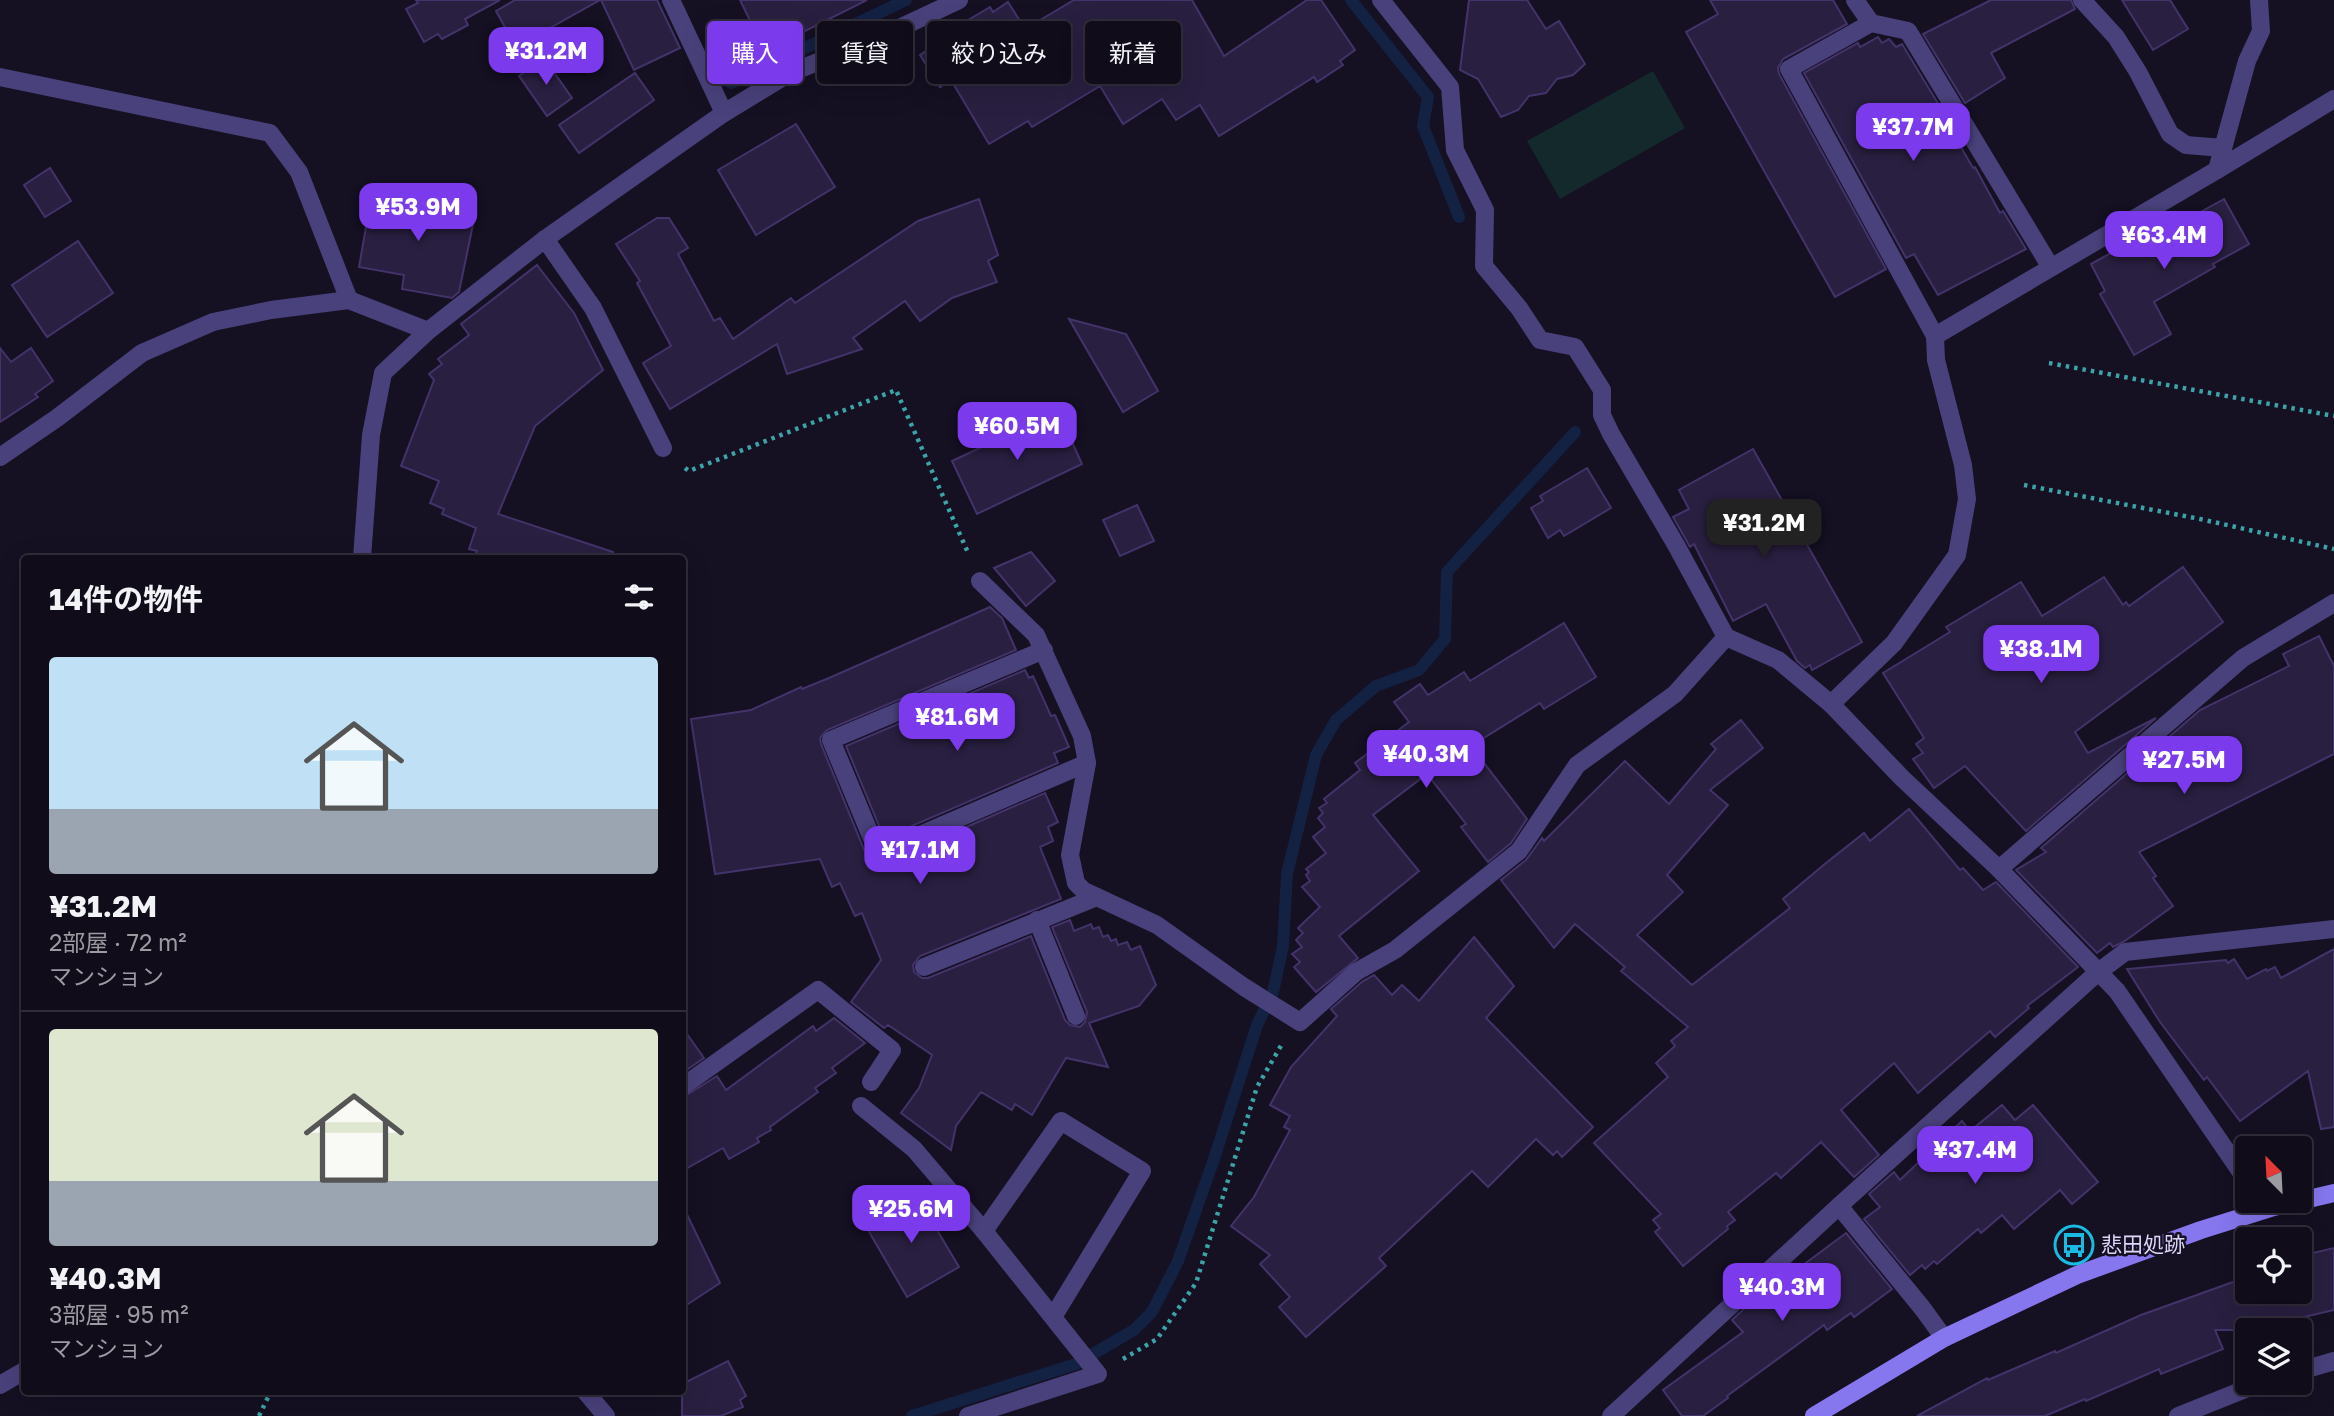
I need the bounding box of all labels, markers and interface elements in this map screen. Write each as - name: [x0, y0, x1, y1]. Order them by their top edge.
- chip: 購入: [707, 21, 803, 84]
- chip: 賃貸: [817, 21, 913, 84]
- chip: 絞り込み: [927, 21, 1071, 84]
- chip: 新着: [1085, 21, 1181, 84]
- pin: ¥31.2M: [489, 28, 603, 87]
- text: ¥31.2M: [505, 36, 587, 64]
- pin: ¥37.7M: [1856, 104, 1970, 163]
- text: ¥37.7M: [1872, 112, 1954, 140]
- pin: ¥53.9M: [361, 184, 475, 243]
- text: ¥53.9M: [375, 192, 461, 220]
- pin: ¥63.4M: [2107, 212, 2221, 271]
- text: ¥63.4M: [2121, 220, 2207, 248]
- pin: ¥60.5M: [960, 402, 1074, 462]
- text: ¥60.5M: [974, 411, 1060, 439]
- pin: ¥31.2M: [1707, 500, 1821, 559]
- text: ¥31.2M: [1723, 508, 1805, 536]
- icon: filters: [620, 578, 658, 616]
- text: 14件の物件: [49, 581, 203, 617]
- pin: ¥38.1M: [1984, 626, 2098, 685]
- text: ¥38.1M: [1999, 634, 2083, 662]
- pin: ¥81.6M: [900, 694, 1014, 753]
- text: ¥81.6M: [915, 702, 999, 730]
- icon: home: [291, 703, 417, 829]
- pin: ¥40.3M: [1369, 730, 1483, 790]
- pin: ¥27.5M: [2127, 736, 2241, 796]
- text: ¥40.3M: [1383, 739, 1469, 767]
- text: ¥27.5M: [2142, 745, 2226, 773]
- pin: ¥17.1M: [863, 826, 977, 886]
- text: ¥17.1M: [880, 835, 960, 863]
- text: ¥31.2M: [49, 888, 157, 924]
- text: 2部屋 · 72 m²: [49, 928, 187, 956]
- text: マンション: [49, 962, 164, 990]
- icon: home: [291, 1075, 417, 1201]
- pin: ¥37.4M: [1918, 1126, 2032, 1186]
- text: ¥37.4M: [1933, 1135, 2017, 1163]
- north arrow: [2235, 1136, 2312, 1213]
- map controls: [2235, 1136, 2312, 1395]
- pin: ¥25.6M: [854, 1186, 968, 1245]
- text: ¥25.6M: [868, 1194, 954, 1222]
- bus stop icon: 悲田処跡: [2053, 1224, 2095, 1266]
- button: locate: [2235, 1227, 2312, 1304]
- place label: 悲田処跡: [2101, 1231, 2185, 1257]
- text: ¥40.3M: [49, 1260, 162, 1296]
- pin: ¥40.3M: [1725, 1264, 1839, 1323]
- text: ¥40.3M: [1739, 1272, 1825, 1300]
- text: 3部屋 · 95 m²: [49, 1300, 189, 1328]
- button: layers: [2235, 1318, 2312, 1395]
- text: マンション: [49, 1334, 164, 1362]

